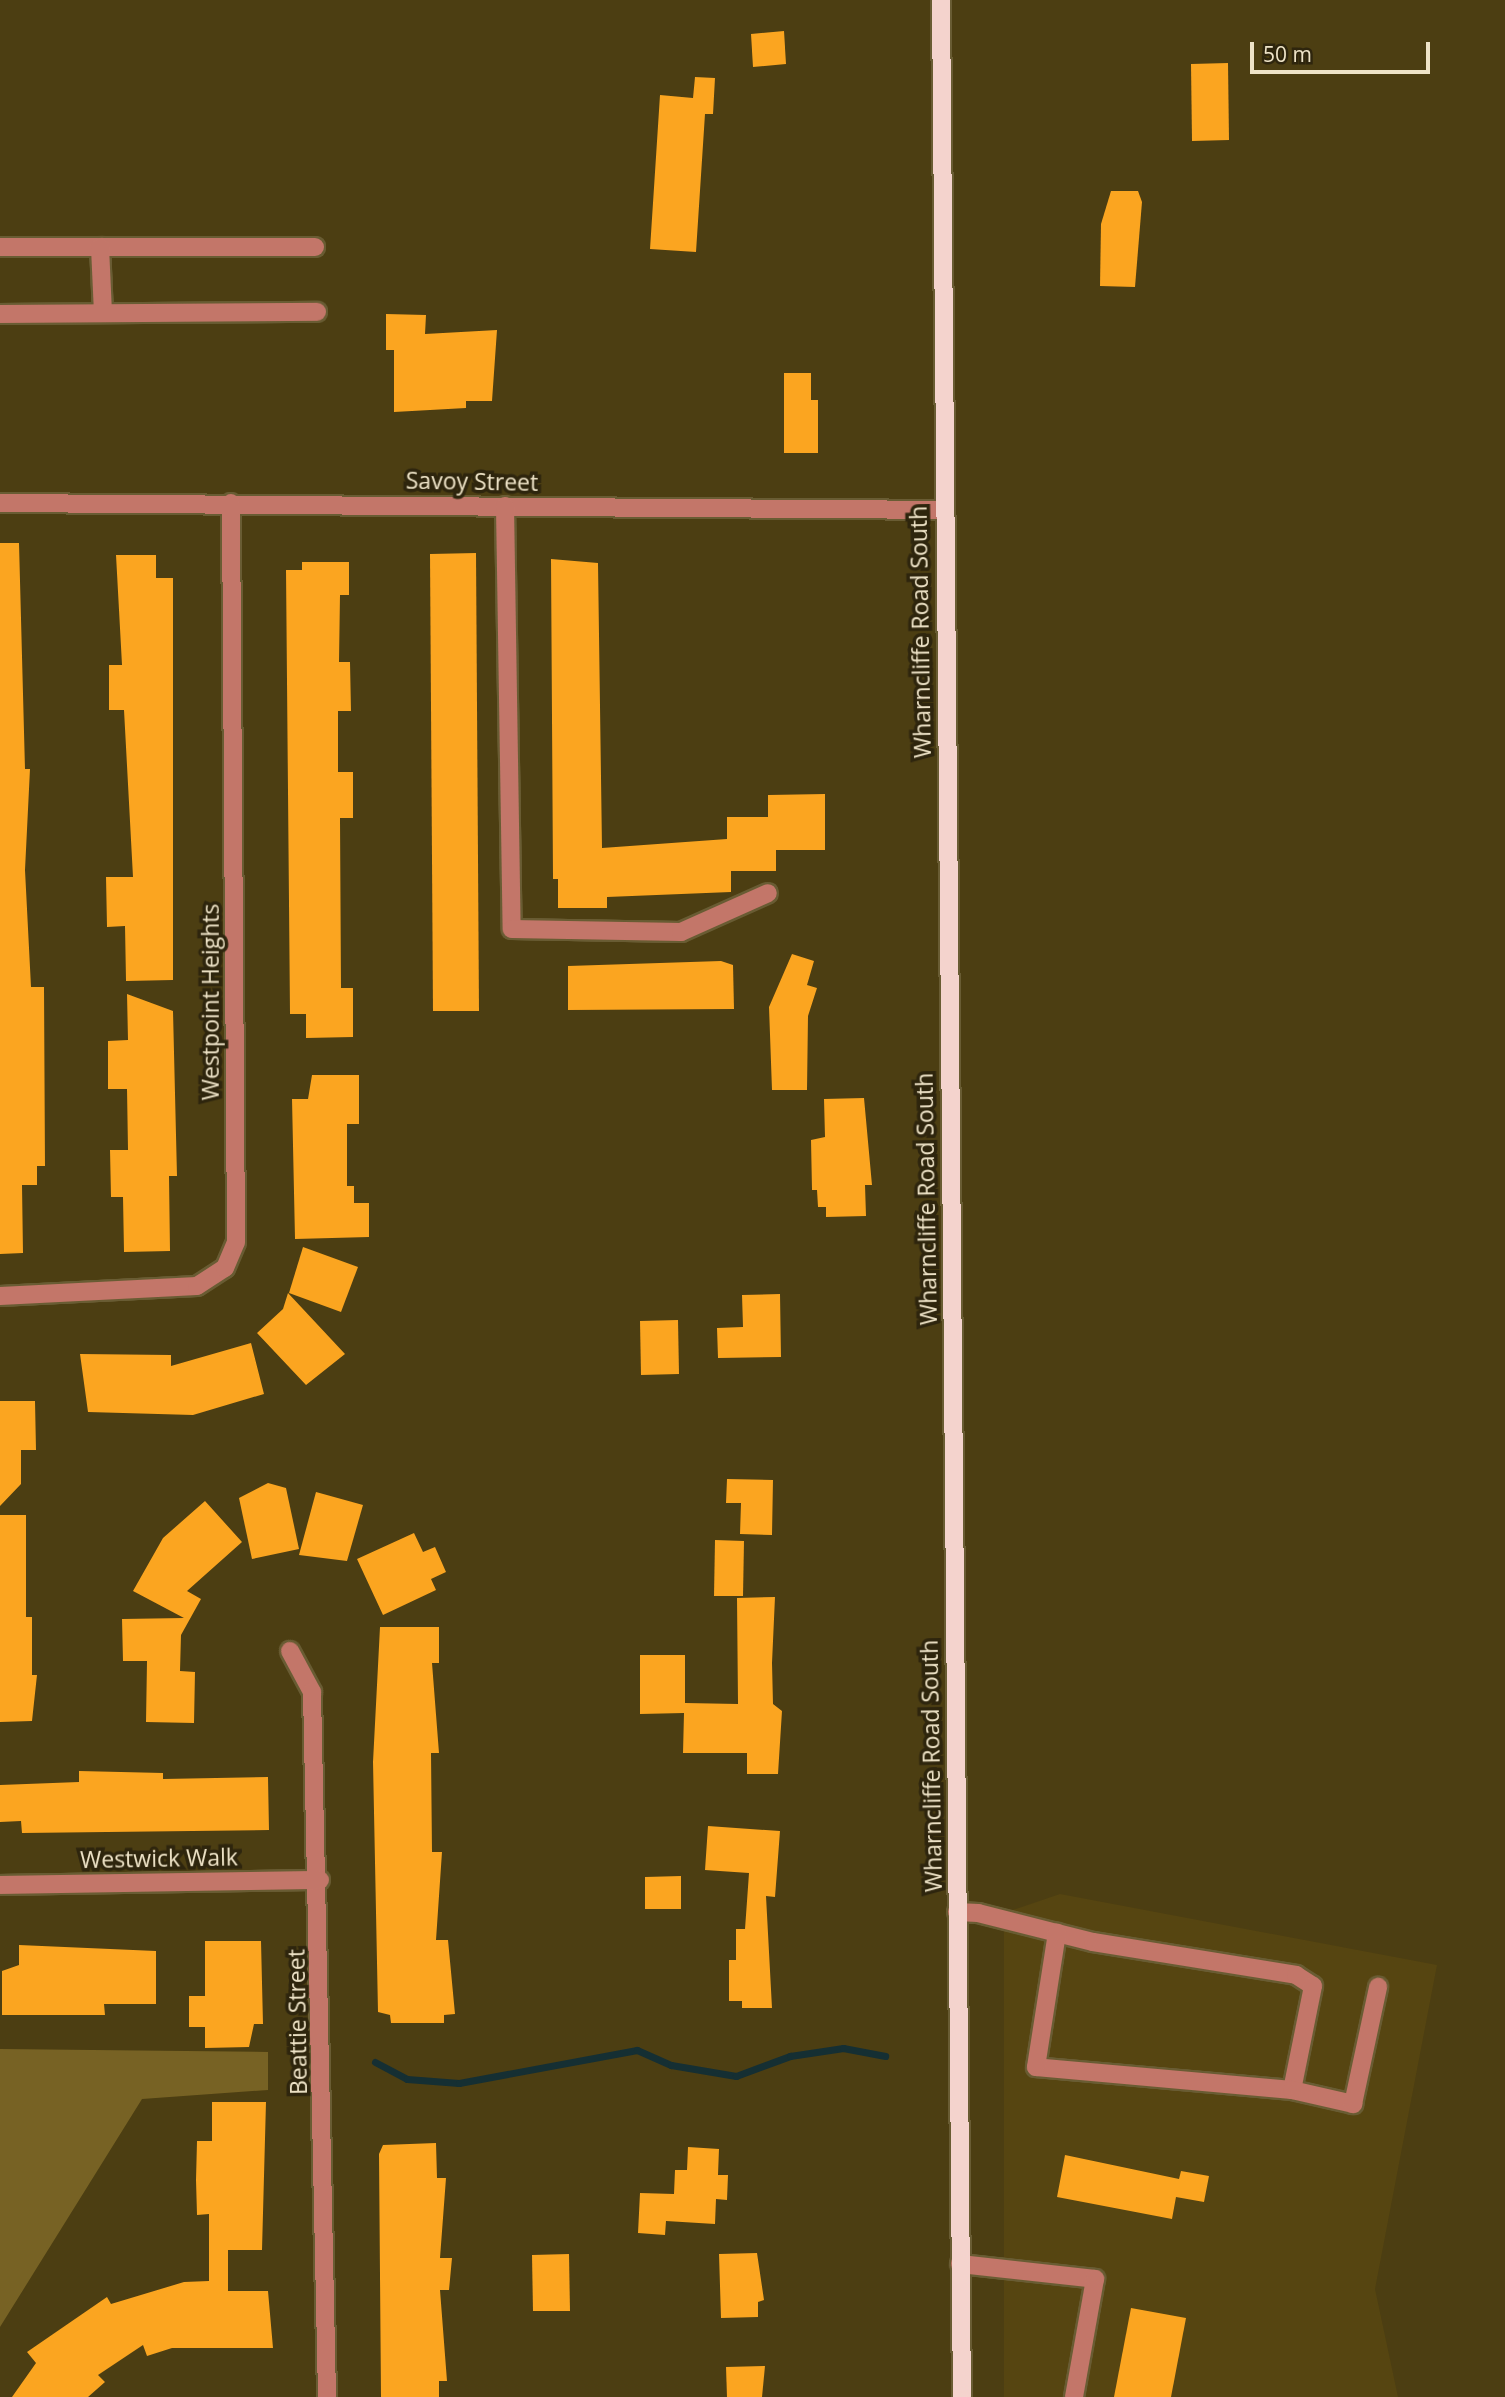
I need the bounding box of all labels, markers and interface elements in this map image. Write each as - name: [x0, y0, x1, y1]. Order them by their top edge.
- scale bar: [1253, 28, 1433, 72]
- text: 50 m: [1263, 40, 1312, 68]
- street label: Savoy Street: [406, 466, 538, 496]
- street label: Wharncliffe Road South: [904, 506, 936, 758]
- street label: Westpoint Heights: [196, 904, 224, 1100]
- street label: Wharncliffe Road South: [910, 1073, 942, 1325]
- street label: Wharncliffe Road South: [915, 1640, 947, 1892]
- street label: Westwick Walk: [80, 1843, 238, 1873]
- street label: Beattie Street: [282, 1949, 312, 2095]

